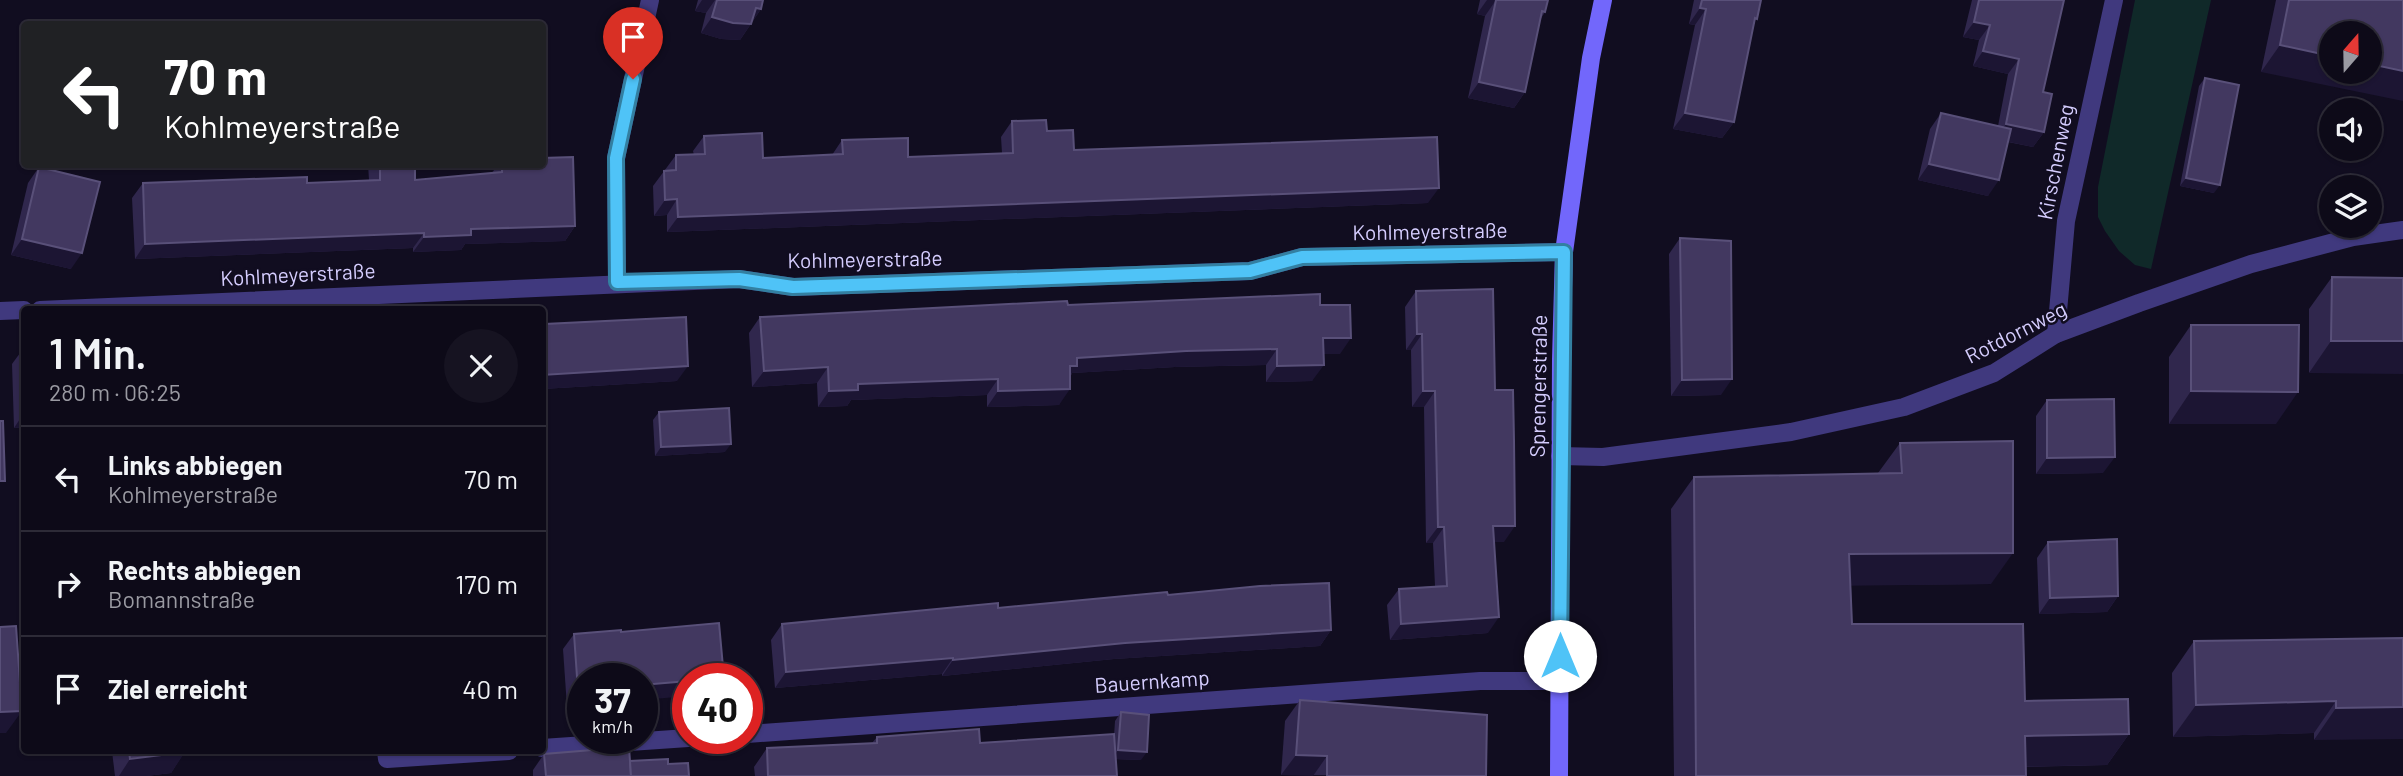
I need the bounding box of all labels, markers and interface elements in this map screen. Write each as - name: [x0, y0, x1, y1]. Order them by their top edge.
- pin: [603, 7, 663, 79]
- icon: arrive: [614, 18, 652, 56]
- north arrow: [2319, 21, 2382, 84]
- map controls: [2319, 21, 2382, 238]
- text: 70 m: [164, 46, 267, 105]
- icon: left: [49, 49, 140, 140]
- button: sound: [2319, 98, 2382, 161]
- street label: Kirschenweg: [2031, 102, 2078, 222]
- text: Kohlmeyerstraße: [164, 106, 401, 144]
- button: layers: [2319, 175, 2382, 238]
- street label: Kohlmeyerstraße: [1352, 217, 1508, 244]
- street label: Kohlmeyerstraße: [787, 245, 943, 272]
- street label: Kohlmeyerstraße: [220, 257, 376, 290]
- street label: Rotdornweg: [1960, 295, 2070, 368]
- street label: Sprengerstraße: [1524, 314, 1551, 458]
- text: 1 Min.: [49, 327, 147, 377]
- button: close: [444, 329, 518, 403]
- text: 280 m · 06:25: [49, 378, 181, 406]
- text: Links abbiegen: [108, 449, 282, 480]
- icon: left: [49, 460, 87, 498]
- text: 70 m: [464, 463, 518, 494]
- text: Kohlmeyerstraße: [108, 480, 278, 508]
- text: Rechts abbiegen: [108, 554, 301, 585]
- icon: right: [49, 565, 87, 603]
- text: 170 m: [455, 568, 518, 599]
- text: Bomannstraße: [108, 585, 255, 613]
- position arrow: [1523, 619, 1597, 693]
- speed limit sign: 40: [672, 663, 763, 754]
- street label: Bauernkamp: [1094, 664, 1210, 697]
- icon: arrive: [49, 670, 87, 708]
- text: Ziel erreicht: [108, 673, 248, 704]
- text: 40 m: [462, 673, 518, 704]
- text: 37: [594, 678, 631, 720]
- text: km/h: [592, 715, 633, 737]

